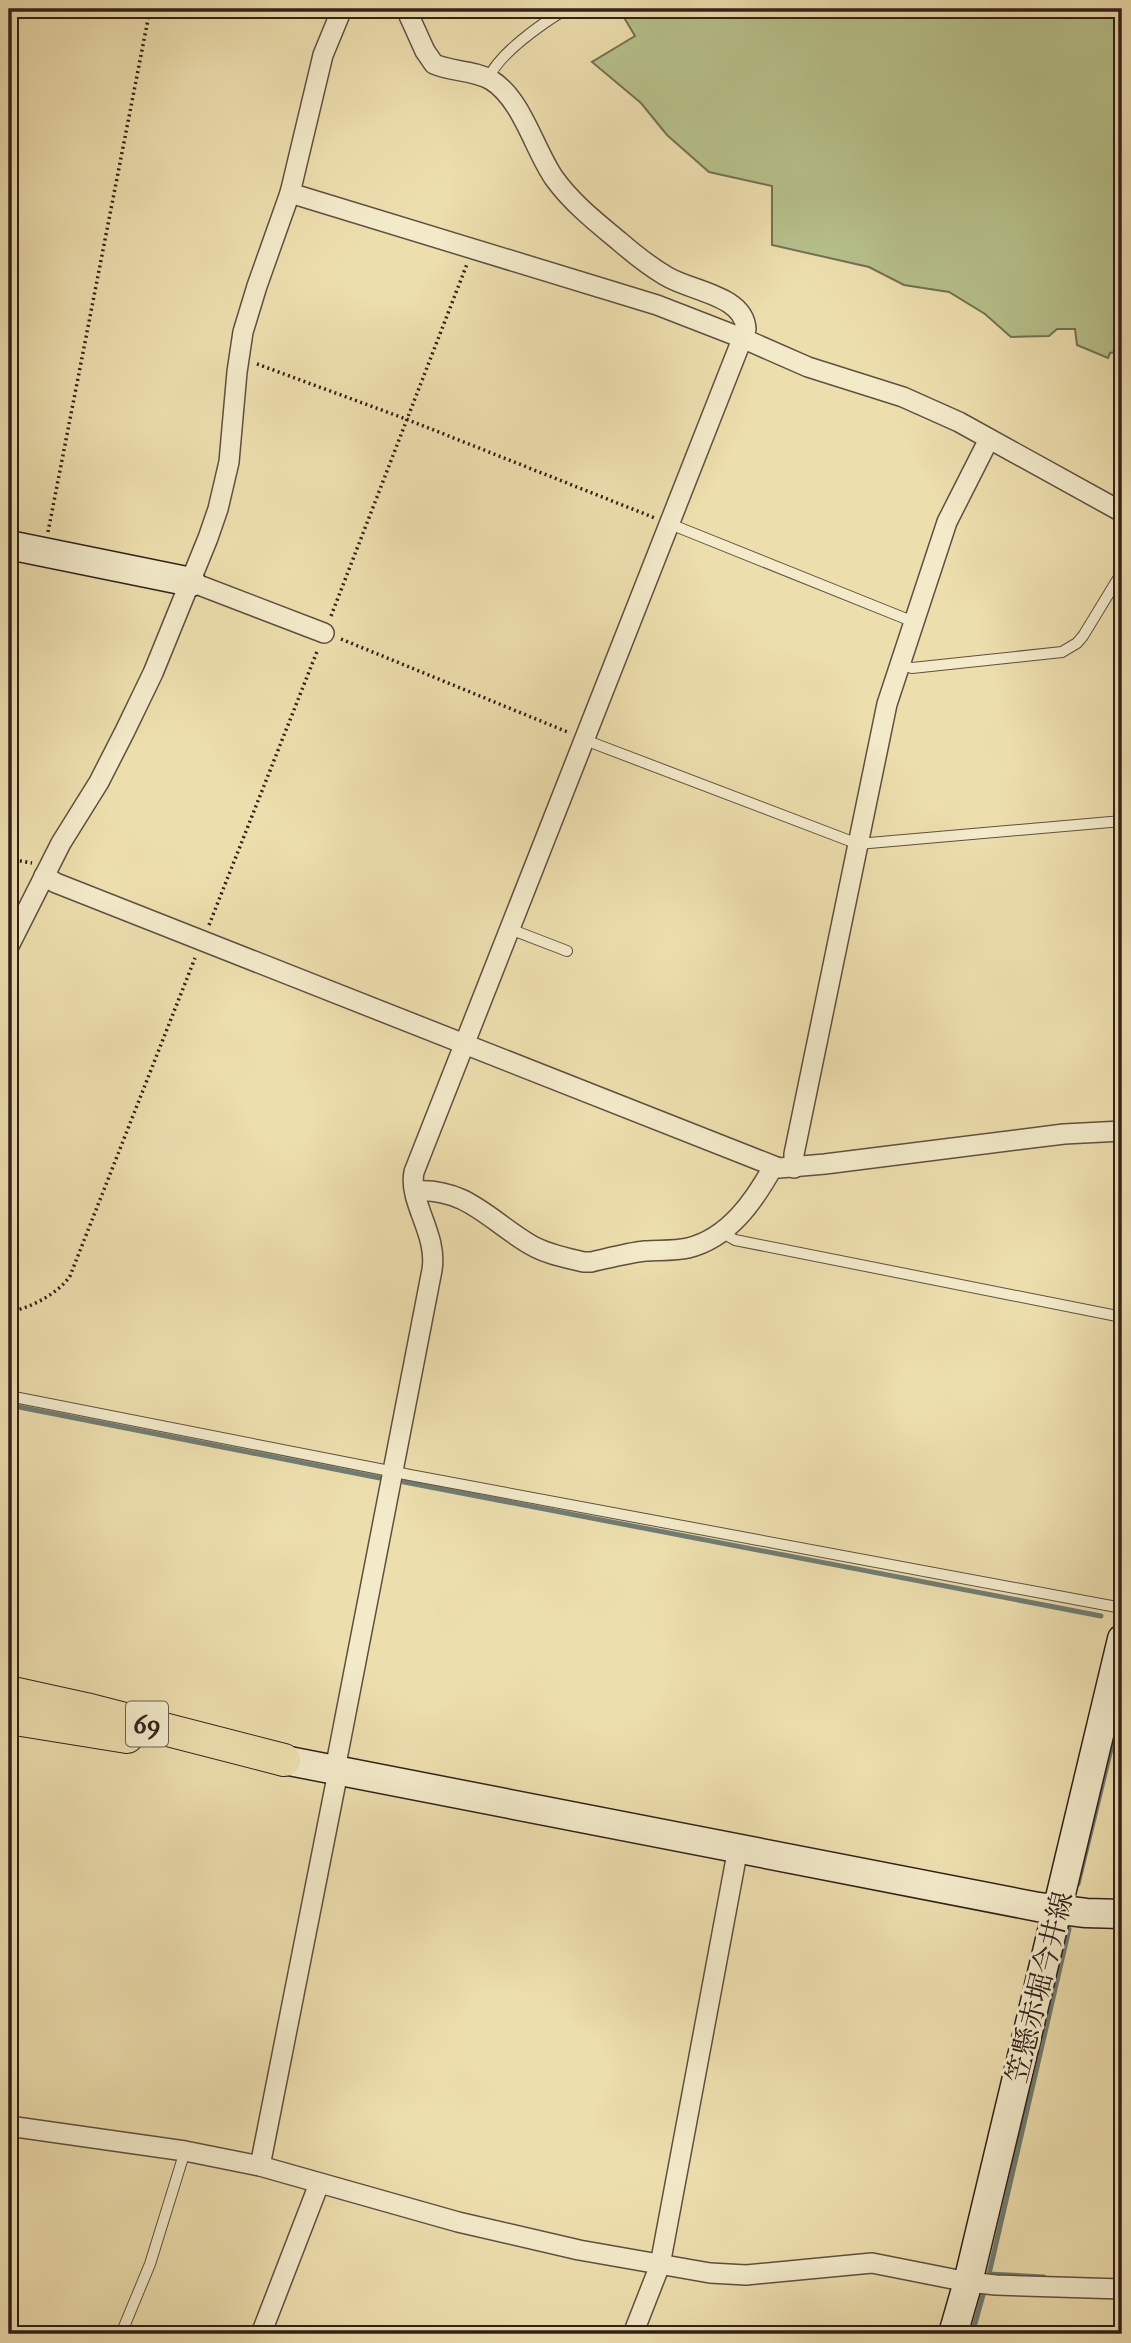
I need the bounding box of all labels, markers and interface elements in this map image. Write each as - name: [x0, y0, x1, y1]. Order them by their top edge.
- road number: 69: [126, 1702, 168, 1746]
- street label: 笠懸赤堀今井線: [999, 1888, 1080, 2086]

